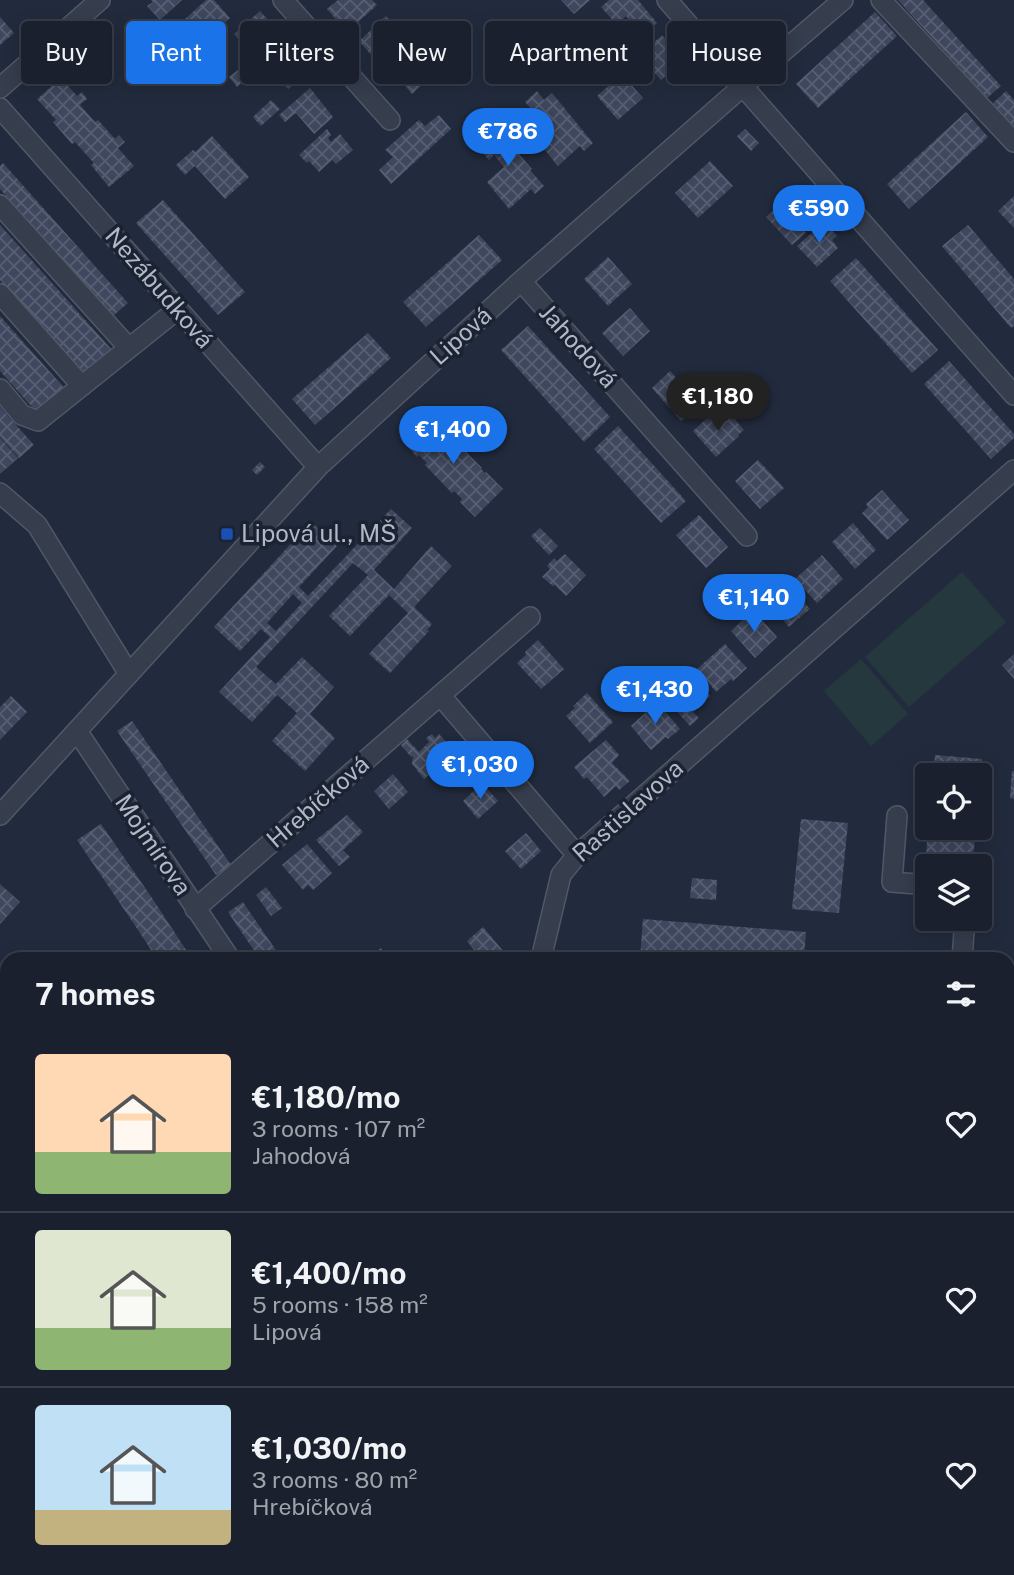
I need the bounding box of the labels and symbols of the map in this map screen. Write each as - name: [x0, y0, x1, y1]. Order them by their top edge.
- pin: €786: [467, 108, 549, 168]
- pin: €590: [778, 186, 860, 245]
- street label: Nezábudková: [100, 221, 220, 353]
- street label: Jahodová: [534, 298, 624, 393]
- street label: Lipová: [424, 301, 497, 370]
- pin: €1,180: [661, 374, 775, 433]
- pin: €1,400: [396, 406, 510, 466]
- place label: Lipová ul., MŠ: [241, 519, 396, 547]
- marker: Lipová ul., MŠ: [219, 526, 235, 542]
- pin: €1,140: [697, 574, 811, 634]
- pin: €1,430: [598, 666, 712, 726]
- pin: €1,030: [423, 742, 537, 801]
- street label: Hrebíčková: [261, 749, 374, 853]
- street label: Rastislavova: [566, 753, 688, 867]
- street label: Mojmírova: [110, 789, 198, 900]

